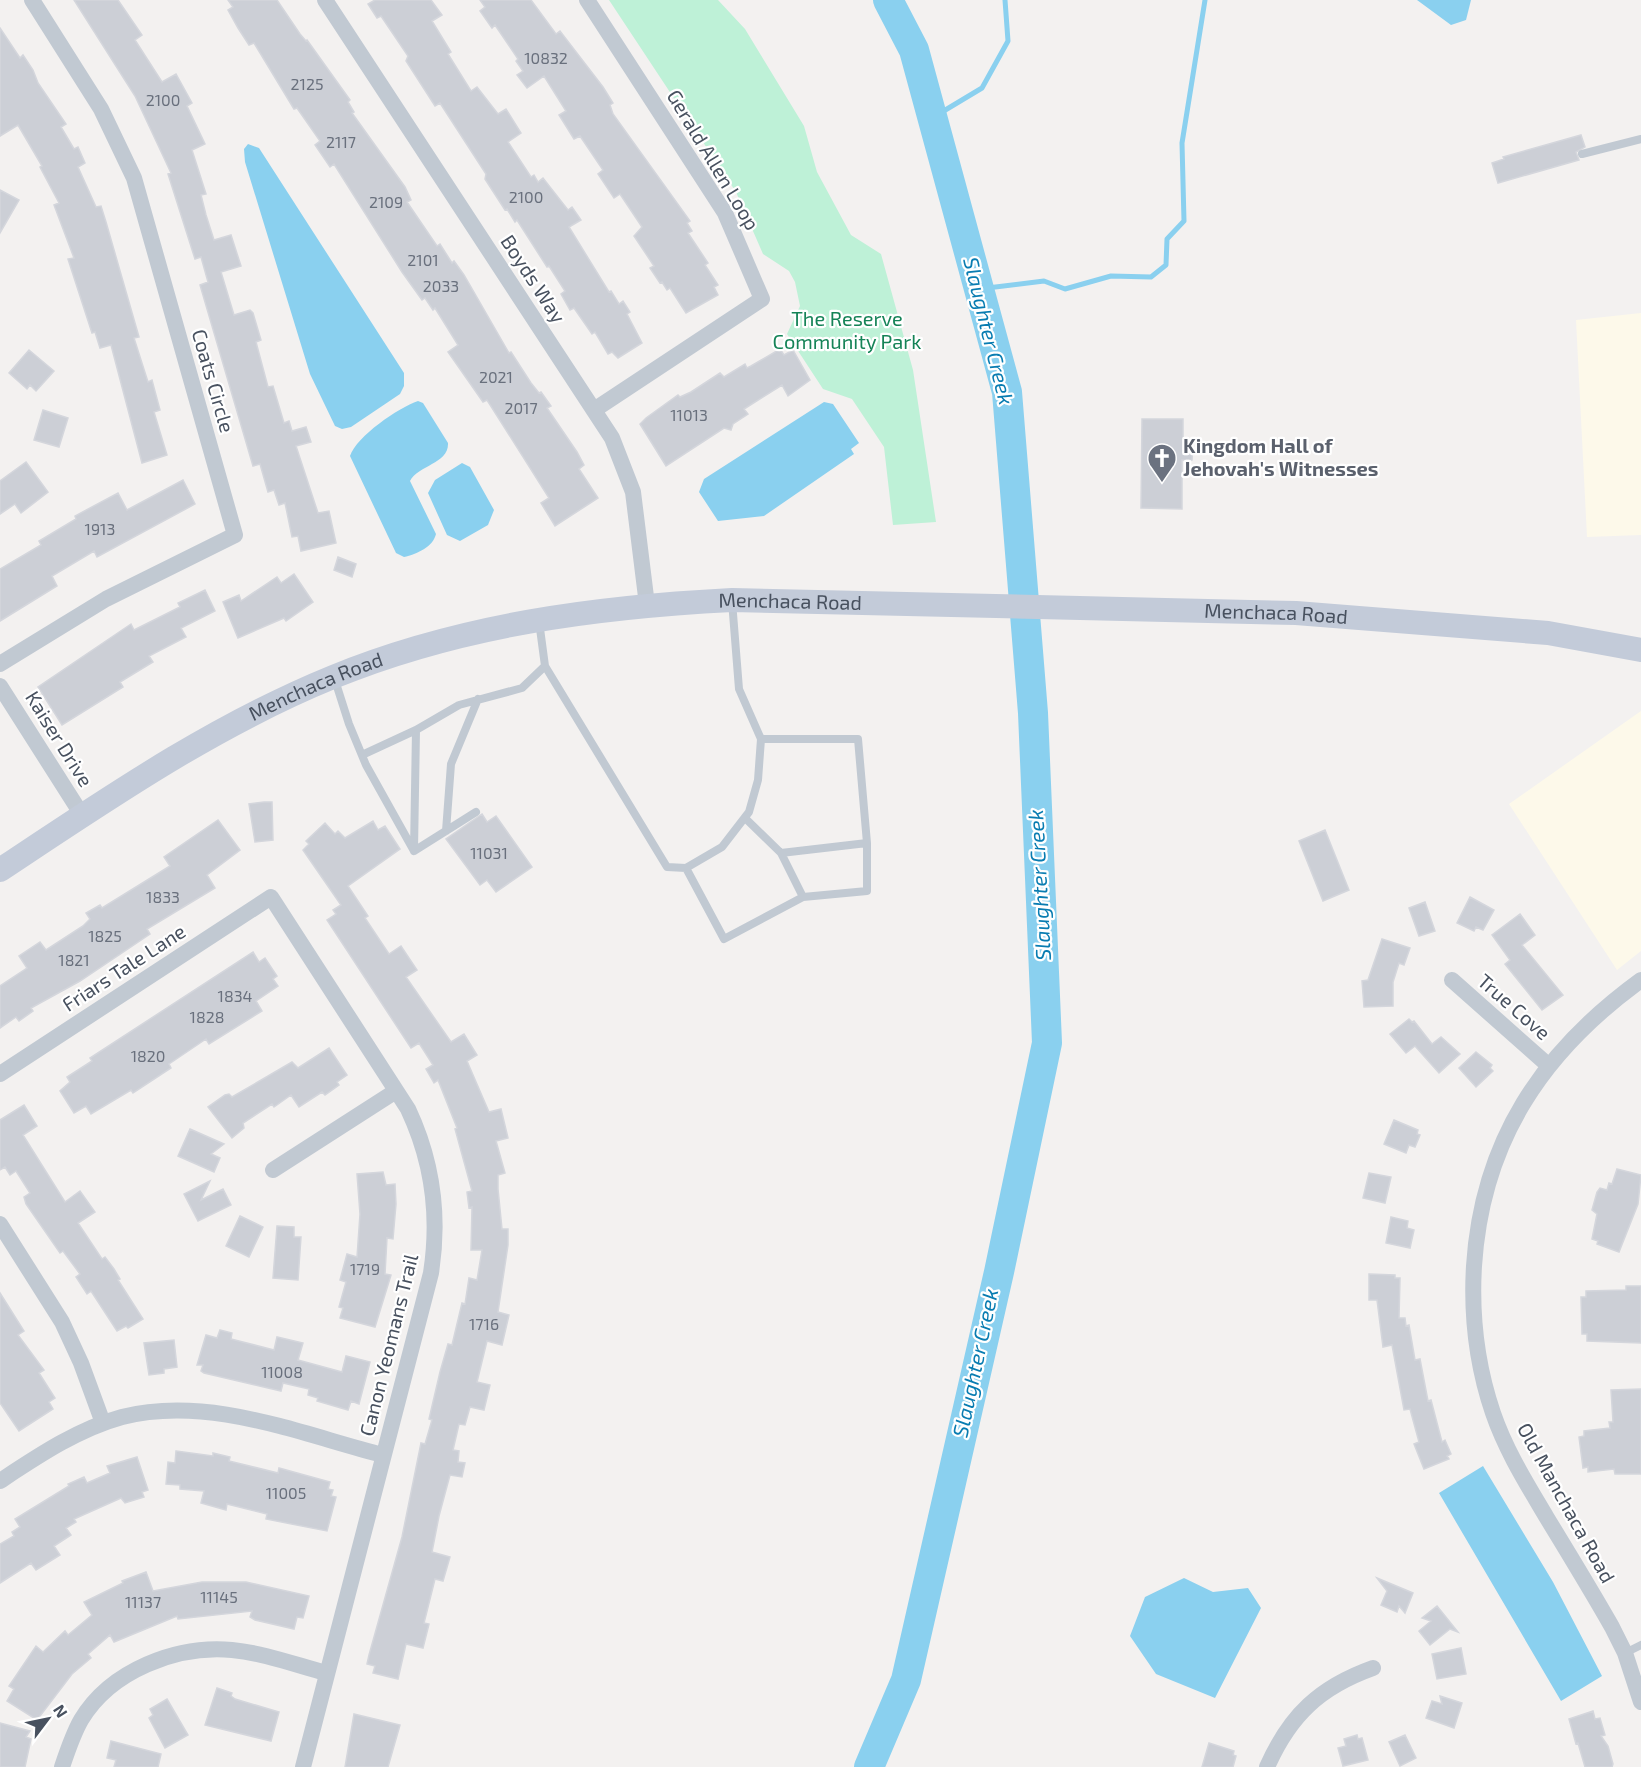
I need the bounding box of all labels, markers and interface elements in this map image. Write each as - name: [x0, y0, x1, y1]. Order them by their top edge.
- house number: 10832: [524, 48, 568, 67]
- house number: 2125: [291, 74, 323, 93]
- street label: Gerald Allen Loop: [663, 85, 765, 234]
- house number: 2100: [146, 90, 180, 109]
- house number: 2117: [326, 132, 356, 151]
- house number: 2100: [509, 187, 543, 206]
- house number: 2109: [369, 192, 403, 211]
- street label: Boyds Way: [496, 230, 571, 327]
- house number: 2101: [407, 250, 439, 269]
- water label: Slaughter Creek: [959, 254, 1020, 407]
- house number: 2033: [423, 276, 459, 295]
- park label: The Reserve Community Park: [773, 306, 921, 353]
- street label: Coats Circle: [188, 326, 240, 435]
- house number: 2021: [479, 367, 513, 386]
- house number: 2017: [504, 398, 538, 417]
- house number: 11013: [670, 405, 708, 424]
- place label: Kingdom Hall of Jehovah's Witnesses: [1183, 433, 1379, 480]
- church icon: Kingdom Hall of Jehovah's Witnesses: [1146, 442, 1178, 484]
- house number: 1913: [85, 519, 115, 538]
- street label: Menchaca Road: [718, 587, 862, 614]
- street label: Menchaca Road: [1204, 598, 1349, 628]
- street label: Menchaca Road: [244, 646, 386, 725]
- street label: Kaiser Drive: [21, 686, 99, 791]
- water label: Slaughter Creek: [1022, 809, 1055, 961]
- house number: 11031: [470, 843, 508, 862]
- house number: 1833: [146, 887, 180, 906]
- street label: Friars Tale Lane: [57, 918, 190, 1016]
- house number: 1825: [88, 926, 122, 945]
- house number: 1821: [58, 950, 90, 969]
- street label: True Cove: [1473, 968, 1556, 1044]
- house number: 1834: [218, 986, 253, 1005]
- house number: 1828: [190, 1007, 224, 1026]
- house number: 1820: [131, 1046, 165, 1065]
- street label: Canon Yeomans Trail: [354, 1251, 422, 1438]
- house number: 1719: [350, 1259, 380, 1278]
- water label: Slaughter Creek: [947, 1286, 1003, 1439]
- house number: 1716: [469, 1314, 499, 1333]
- house number: 11008: [261, 1362, 303, 1381]
- street label: Old Manchaca Road: [1513, 1418, 1621, 1587]
- house number: 11005: [266, 1483, 306, 1502]
- house number: 11145: [200, 1587, 238, 1606]
- house number: 11137: [125, 1592, 161, 1611]
- north arrow: [18, 1689, 78, 1749]
- text: N: [50, 1701, 72, 1721]

